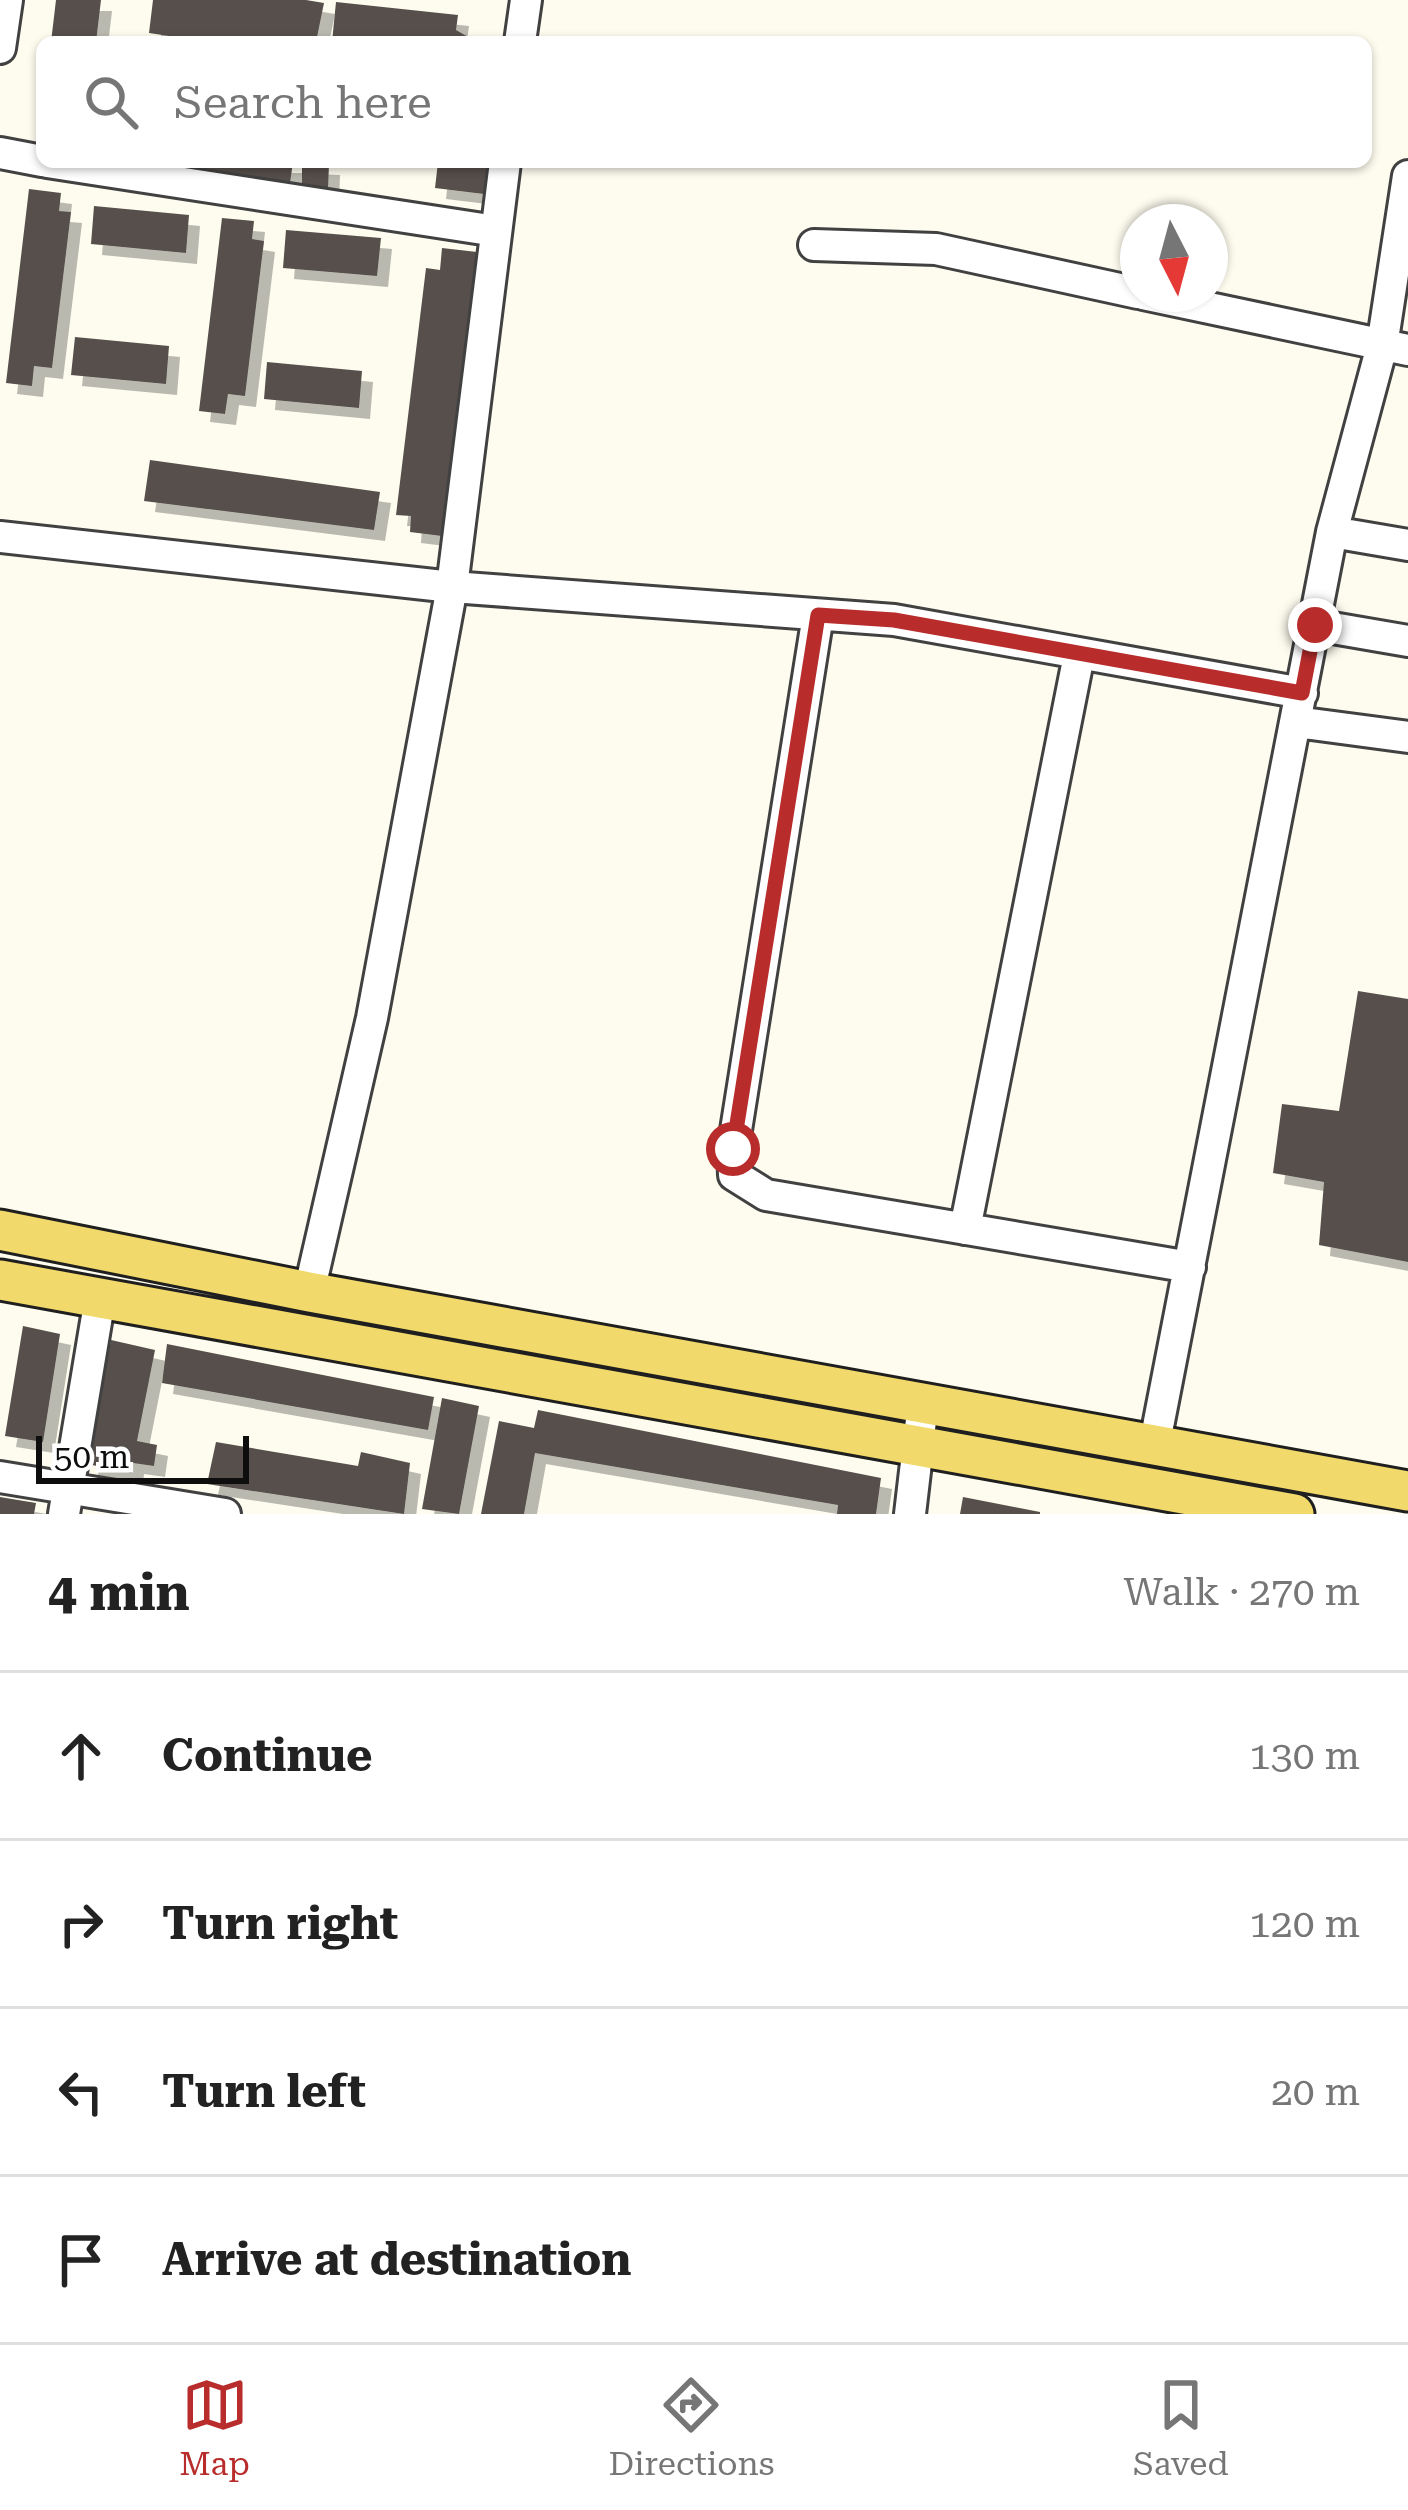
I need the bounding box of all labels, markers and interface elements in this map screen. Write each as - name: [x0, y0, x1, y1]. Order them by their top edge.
- search box: [36, 36, 1372, 168]
- icon: search: [78, 69, 144, 135]
- text: Search here: [174, 76, 432, 129]
- north arrow: [1120, 204, 1228, 312]
- route end: [1288, 598, 1342, 652]
- route start: [706, 1122, 760, 1176]
- scale bar: [36, 1430, 249, 1483]
- text: 50 m: [54, 1437, 129, 1476]
- text: 4 min: [48, 1563, 190, 1622]
- text: Walk · 270 m: [1124, 1569, 1360, 1615]
- icon: ahead: [48, 1723, 114, 1789]
- text: Continue: [162, 1729, 373, 1782]
- text: 130 m: [1249, 1733, 1360, 1779]
- icon: right: [48, 1891, 114, 1957]
- text: Turn right: [162, 1897, 398, 1950]
- text: 120 m: [1249, 1901, 1360, 1947]
- icon: left: [48, 2059, 114, 2125]
- text: Turn left: [162, 2065, 366, 2118]
- text: 20 m: [1271, 2069, 1360, 2115]
- icon: arrive: [48, 2227, 114, 2293]
- text: Arrive at destination: [162, 2233, 631, 2286]
- tab: Map: [179, 2372, 250, 2483]
- tab: Directions: [608, 2372, 774, 2483]
- tab: Saved: [1133, 2372, 1229, 2483]

